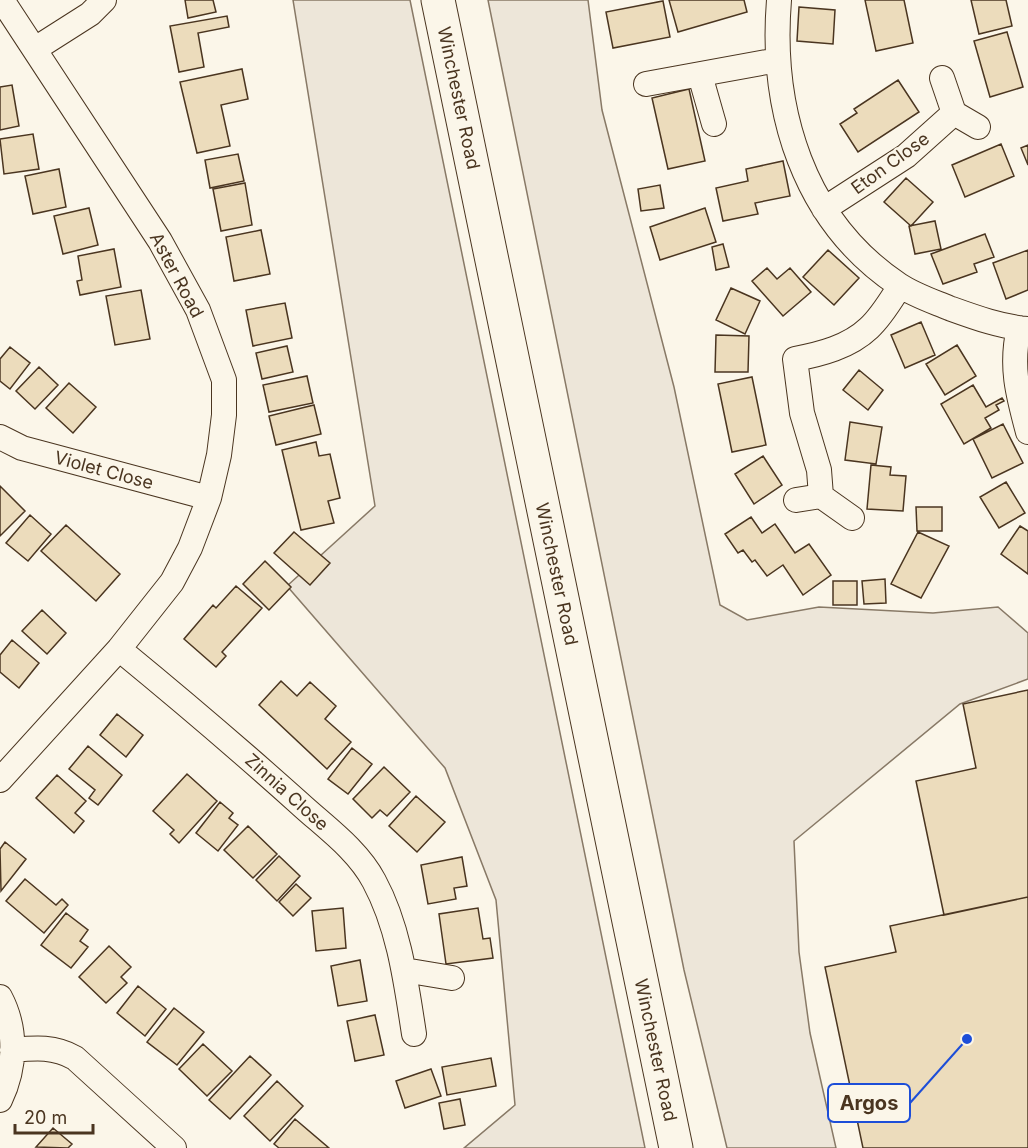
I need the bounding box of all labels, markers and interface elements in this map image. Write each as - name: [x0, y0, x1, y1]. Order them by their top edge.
- street label: Winchester Road: [434, 25, 484, 171]
- street label: Eton Close: [847, 128, 933, 198]
- street label: Aster Road: [146, 229, 208, 321]
- street label: Violet Close: [52, 447, 156, 493]
- street label: Winchester Road: [532, 501, 582, 647]
- street label: Zinnia Close: [241, 749, 333, 835]
- street label: Winchester Road: [631, 977, 681, 1123]
- callout: Argos: [828, 1084, 910, 1122]
- text: Argos: [840, 1091, 898, 1115]
- scale bar: [15, 1097, 93, 1135]
- text: 20 m: [24, 1107, 67, 1128]

